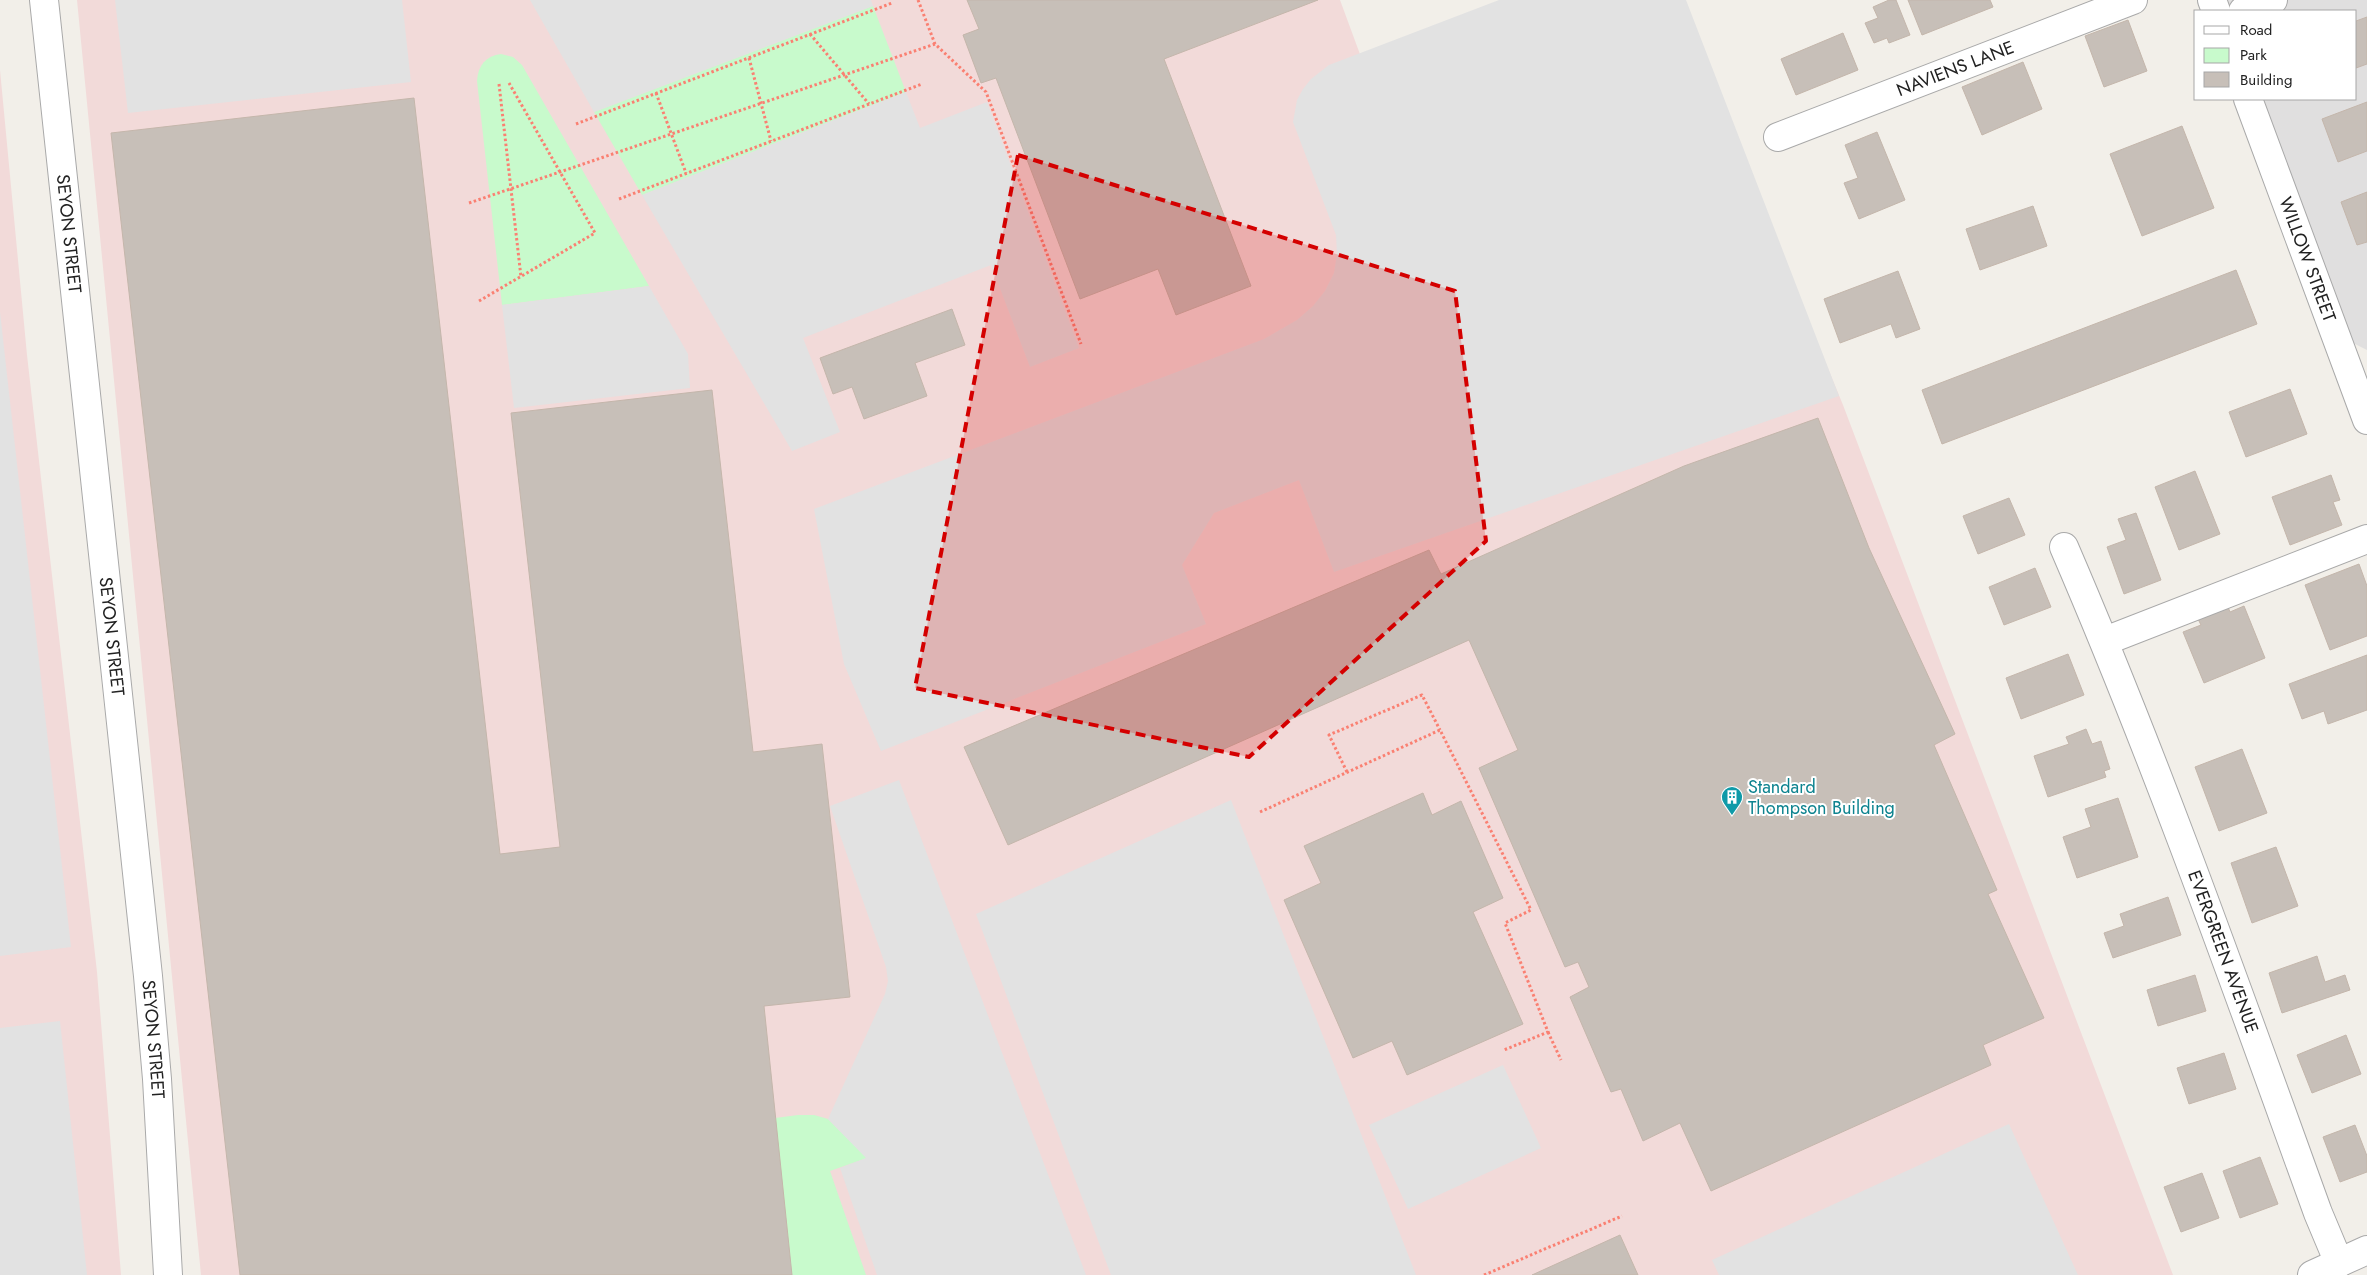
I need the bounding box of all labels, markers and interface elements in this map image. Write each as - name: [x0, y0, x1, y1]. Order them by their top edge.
- legend: [2194, 10, 2357, 100]
- text: Road: [2240, 19, 2272, 41]
- street label: NAVIENS LANE: [1893, 34, 2018, 103]
- text: Park: [2240, 44, 2267, 66]
- text: Building: [2240, 69, 2292, 91]
- street label: SEYON STREET: [50, 173, 88, 295]
- street label: WILLOW STREET: [2272, 193, 2343, 326]
- street label: SEYON STREET: [93, 576, 131, 698]
- place label: Standard Thompson Building: [1748, 774, 1895, 821]
- building icon: Standard Thompson Building: [1720, 785, 1744, 816]
- street label: EVERGREEN AVENUE: [2181, 867, 2265, 1037]
- street label: SEYON STREET: [135, 979, 171, 1100]

